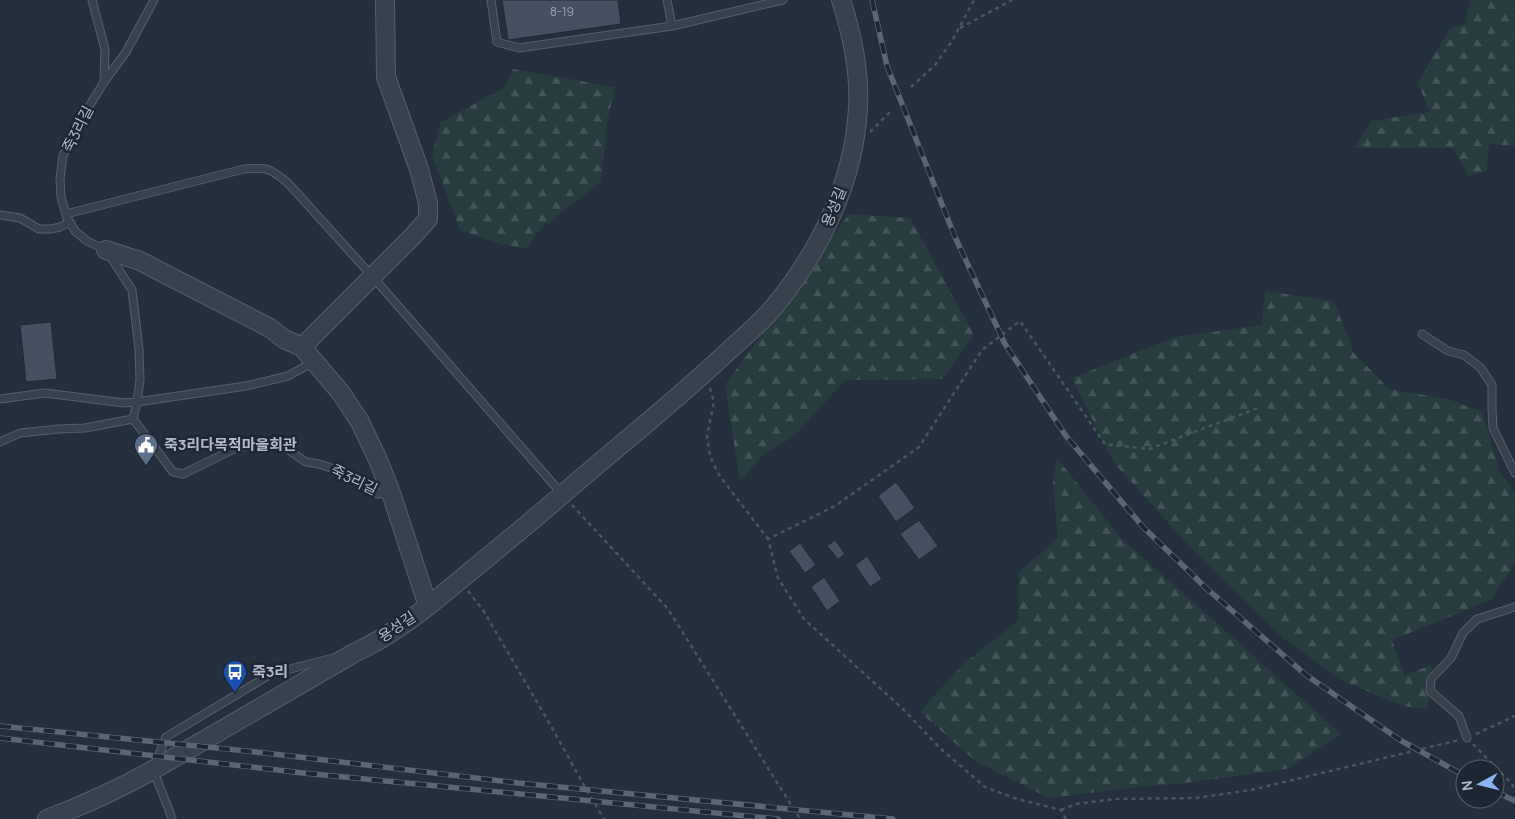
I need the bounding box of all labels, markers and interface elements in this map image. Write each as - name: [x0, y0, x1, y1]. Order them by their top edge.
- house number: 8-19: [550, 3, 574, 20]
- street label: 죽3리길: [57, 102, 98, 156]
- street label: 용성길: [816, 184, 851, 230]
- public building icon: 죽3리다목적마을회관: [133, 432, 159, 466]
- place label: 죽3리다목적마을회관: [164, 434, 297, 455]
- street label: 죽3리길: [327, 459, 381, 500]
- street label: 용성길: [374, 606, 420, 647]
- bus stop icon: 죽3리: [222, 659, 248, 693]
- place label: 죽3리: [252, 661, 288, 682]
- north arrow: [1455, 759, 1505, 809]
- text: N: [1457, 779, 1477, 792]

